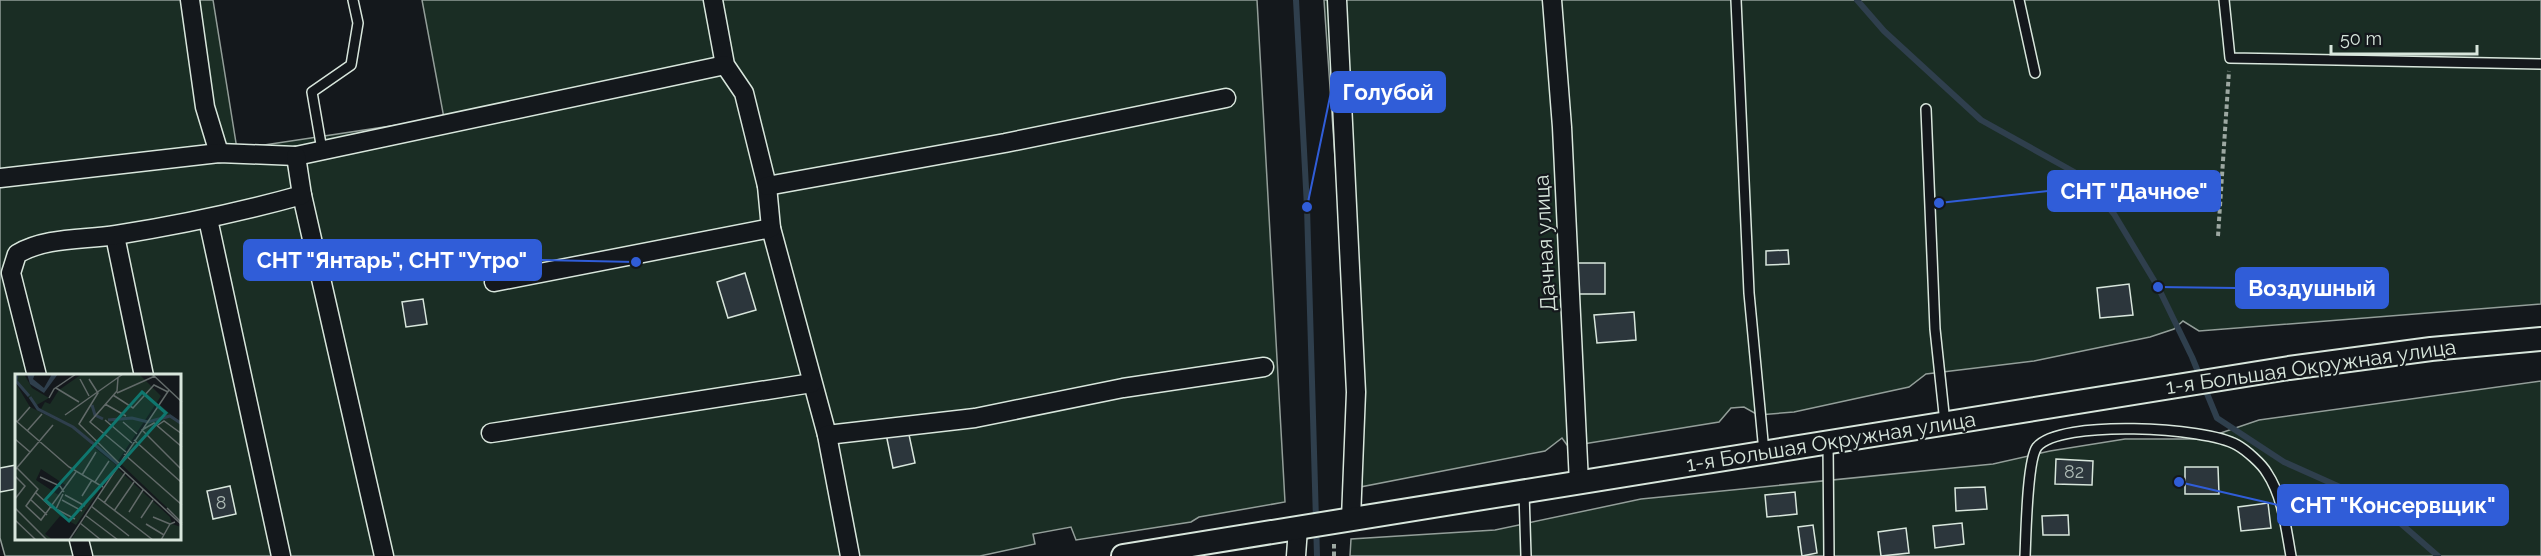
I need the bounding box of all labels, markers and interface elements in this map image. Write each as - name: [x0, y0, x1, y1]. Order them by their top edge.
- scale bar: [2331, 18, 2476, 56]
- text: 50 m: [2340, 28, 2382, 49]
- callout: Голубой: [1331, 72, 1445, 112]
- text: Голубой: [1343, 79, 1433, 105]
- callout: СНТ "Дачное": [2048, 171, 2220, 211]
- street label: Дачная улица: [1528, 174, 1561, 312]
- text: СНТ "Дачное": [2060, 178, 2208, 204]
- callout: СНТ "Янтарь", СНТ "Утро": [244, 240, 541, 280]
- text: СНТ "Янтарь", СНТ "Утро": [257, 247, 527, 273]
- callout: Воздушный: [2236, 268, 2388, 308]
- text: Воздушный: [2248, 275, 2376, 301]
- street label: 1-я Большая Окружная улица: [2164, 334, 2458, 399]
- inset map: [15, 374, 182, 541]
- street label: 1-я Большая Окружная улица: [1684, 406, 1977, 477]
- house number: 82: [2064, 461, 2084, 482]
- callout: СНТ "Консервщик": [2278, 485, 2508, 525]
- house number: 8: [216, 492, 226, 513]
- text: СНТ "Консервщик": [2290, 492, 2496, 518]

